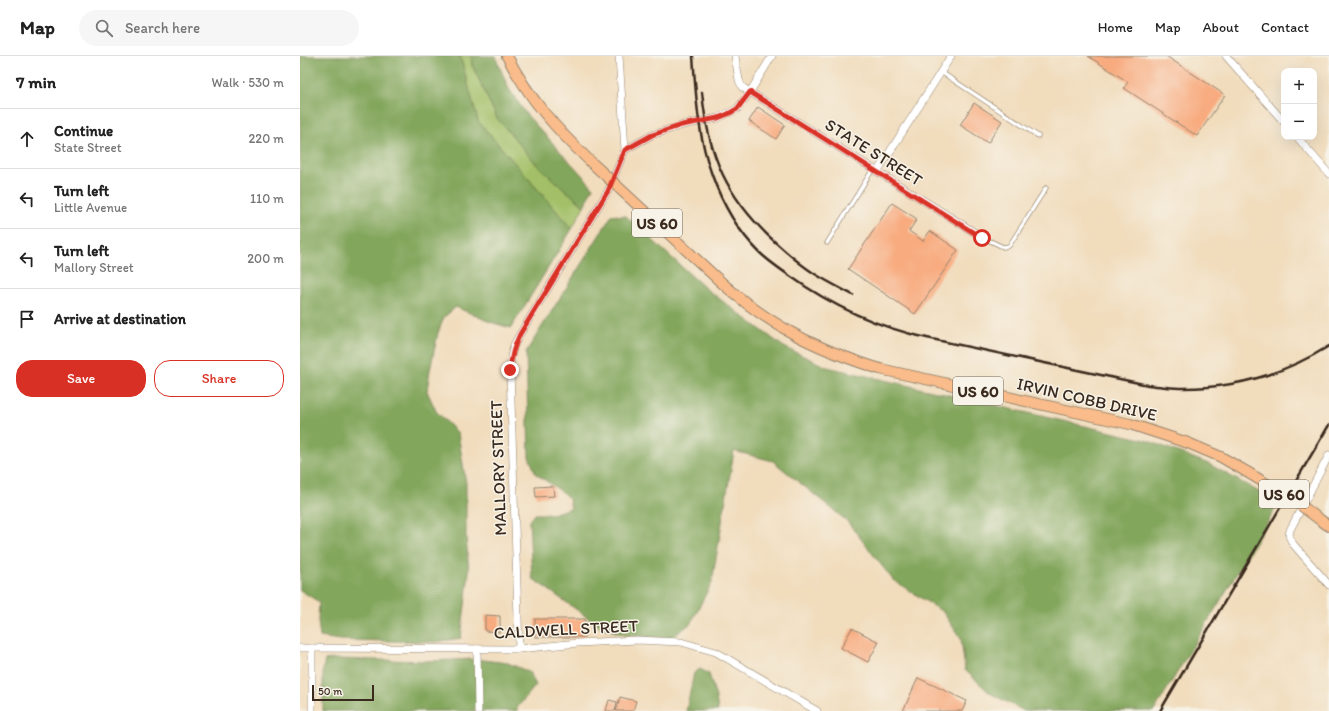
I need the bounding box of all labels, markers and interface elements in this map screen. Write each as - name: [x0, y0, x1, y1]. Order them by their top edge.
- search box: [79, 10, 359, 46]
- text: Map: [20, 16, 55, 39]
- icon: search: [93, 17, 115, 39]
- text: Search here: [125, 19, 200, 37]
- text: Home: [1098, 19, 1133, 36]
- text: Map: [1155, 19, 1181, 36]
- text: About: [1203, 19, 1239, 36]
- text: Contact: [1261, 19, 1309, 36]
- map controls: [1281, 68, 1317, 140]
- button: +: [1281, 68, 1317, 104]
- text: 7 min: [16, 72, 56, 92]
- text: Walk · 530 m: [212, 75, 284, 90]
- button: −: [1281, 104, 1317, 140]
- street label: STATE STREET: [822, 114, 927, 190]
- text: Continue: [54, 122, 113, 140]
- icon: ahead: [16, 128, 38, 150]
- text: 220 m: [248, 131, 284, 146]
- text: State Street: [54, 140, 122, 155]
- text: Turn left: [54, 182, 109, 200]
- icon: left: [16, 188, 38, 210]
- text: 110 m: [250, 191, 284, 206]
- text: Little Avenue: [54, 200, 127, 215]
- road number: US 60: [632, 209, 682, 237]
- route start: [973, 229, 991, 247]
- text: Turn left: [54, 242, 109, 260]
- icon: left: [16, 248, 38, 270]
- text: 200 m: [247, 251, 284, 266]
- text: Mallory Street: [54, 260, 134, 275]
- icon: arrive: [16, 308, 38, 330]
- text: Arrive at destination: [54, 310, 186, 328]
- button: Save: [16, 360, 146, 397]
- button: Share: [154, 360, 284, 397]
- route end: [501, 361, 519, 379]
- street label: IRVIN COBB DRIVE: [1015, 373, 1159, 425]
- road number: US 60: [953, 377, 1003, 405]
- street label: MALLORY STREET: [486, 399, 510, 536]
- road number: US 60: [1259, 480, 1309, 508]
- street label: CALDWELL STREET: [493, 615, 639, 643]
- scale bar: [312, 683, 374, 702]
- text: 50 m: [318, 685, 342, 698]

